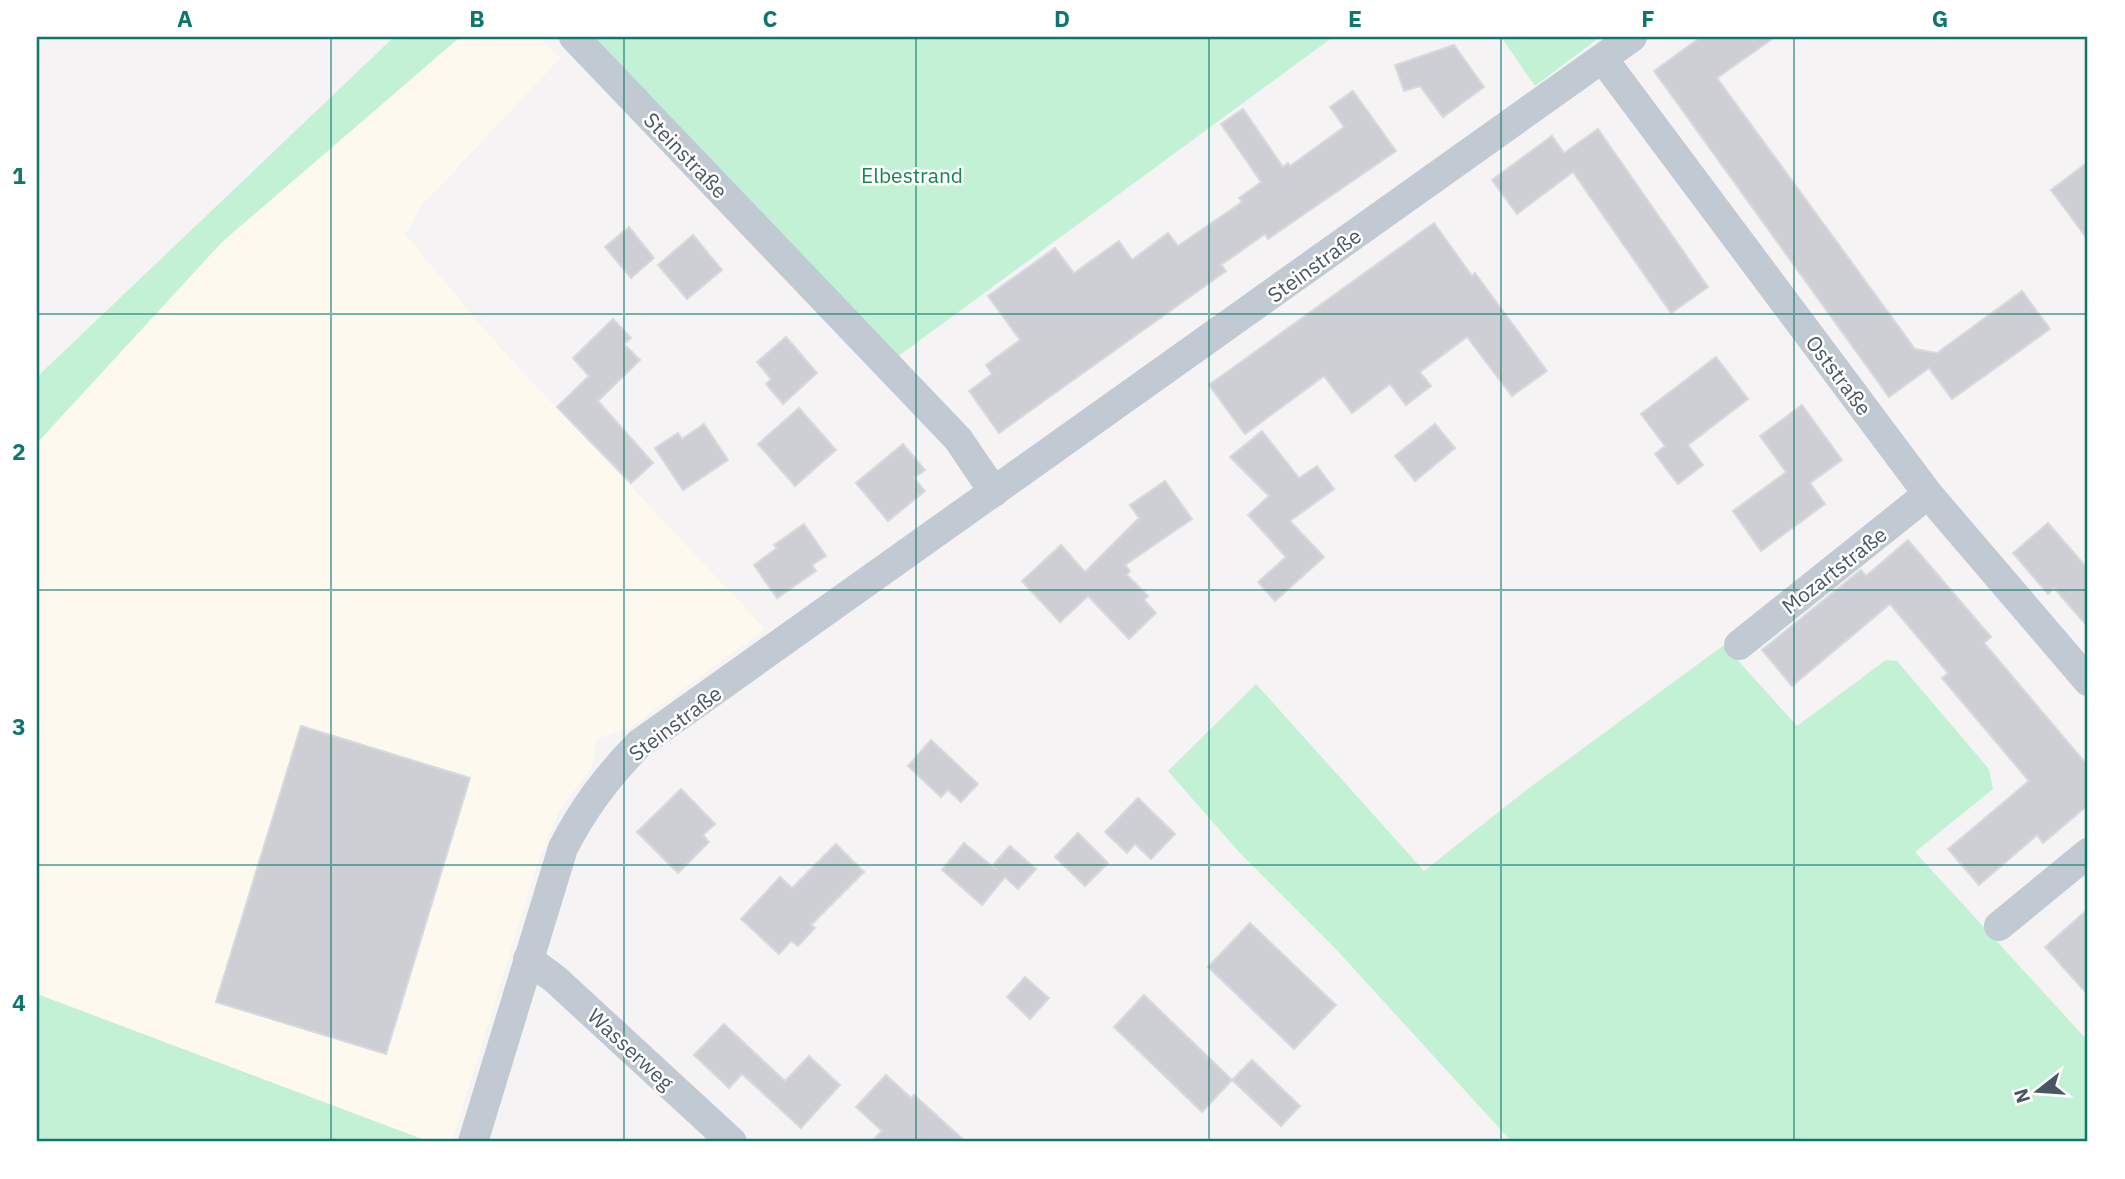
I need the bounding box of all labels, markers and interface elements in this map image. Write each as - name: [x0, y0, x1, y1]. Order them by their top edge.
- text: A: [177, 3, 193, 33]
- text: B: [469, 3, 485, 33]
- text: C: [763, 3, 778, 33]
- text: D: [1054, 3, 1070, 33]
- text: E: [1348, 3, 1362, 33]
- text: F: [1641, 3, 1655, 33]
- text: G: [1932, 3, 1948, 33]
- street label: Steinstraße: [638, 106, 734, 204]
- text: 1: [12, 160, 26, 190]
- park label: Elbestrand: [861, 161, 963, 189]
- street label: Steinstraße: [1261, 222, 1367, 308]
- street label: Oststraße: [1800, 329, 1878, 421]
- text: 2: [12, 436, 26, 466]
- street label: Mozartstraße: [1776, 520, 1892, 620]
- street label: Steinstraße: [623, 679, 727, 767]
- text: 3: [12, 711, 26, 741]
- text: 4: [12, 987, 26, 1017]
- street label: Wasserweg: [582, 1002, 680, 1096]
- north arrow: [2002, 1056, 2072, 1126]
- text: N: [2008, 1086, 2035, 1106]

